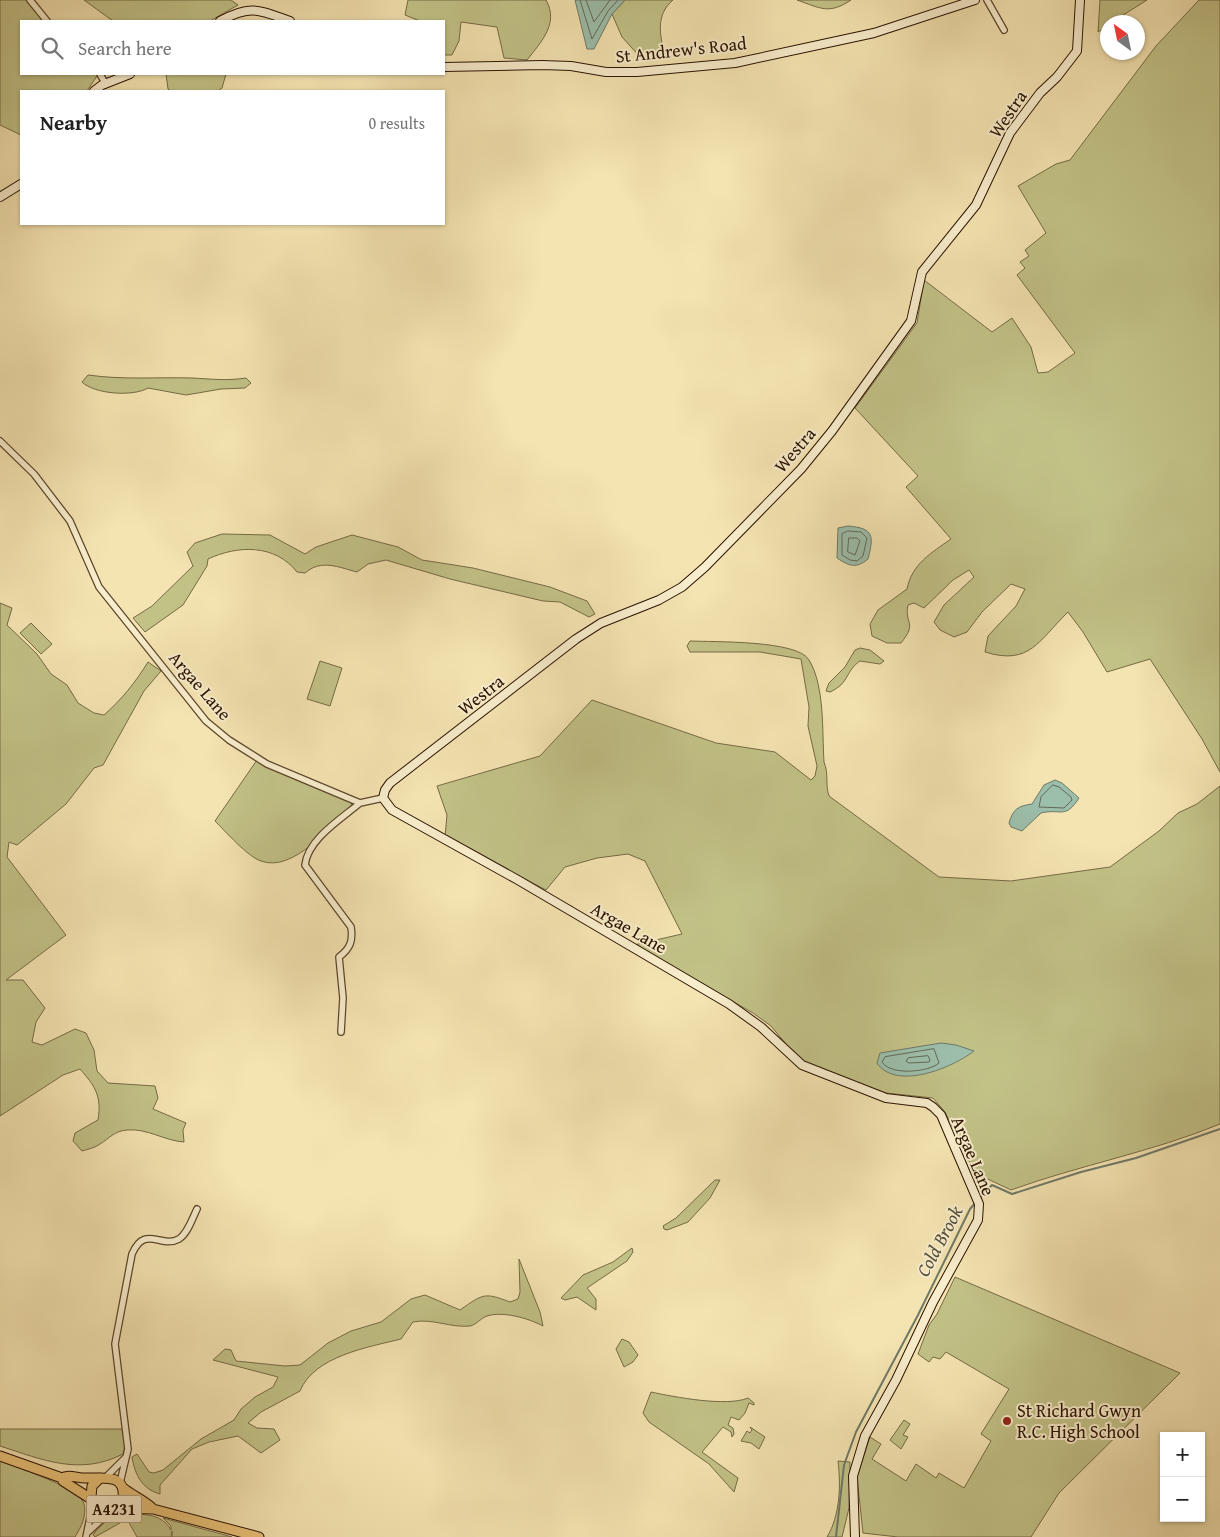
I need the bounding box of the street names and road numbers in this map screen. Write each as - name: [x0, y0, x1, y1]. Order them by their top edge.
- street label: St Andrew's Road: [614, 29, 748, 70]
- street label: Westra: [982, 84, 1034, 143]
- street label: Westra: [767, 421, 822, 478]
- street label: Argae Lane: [163, 645, 238, 726]
- street label: Westra: [452, 668, 510, 721]
- street label: Argae Lane: [586, 895, 672, 960]
- street label: Argae Lane: [945, 1112, 1002, 1200]
- road number: A4231: [86, 1496, 142, 1522]

